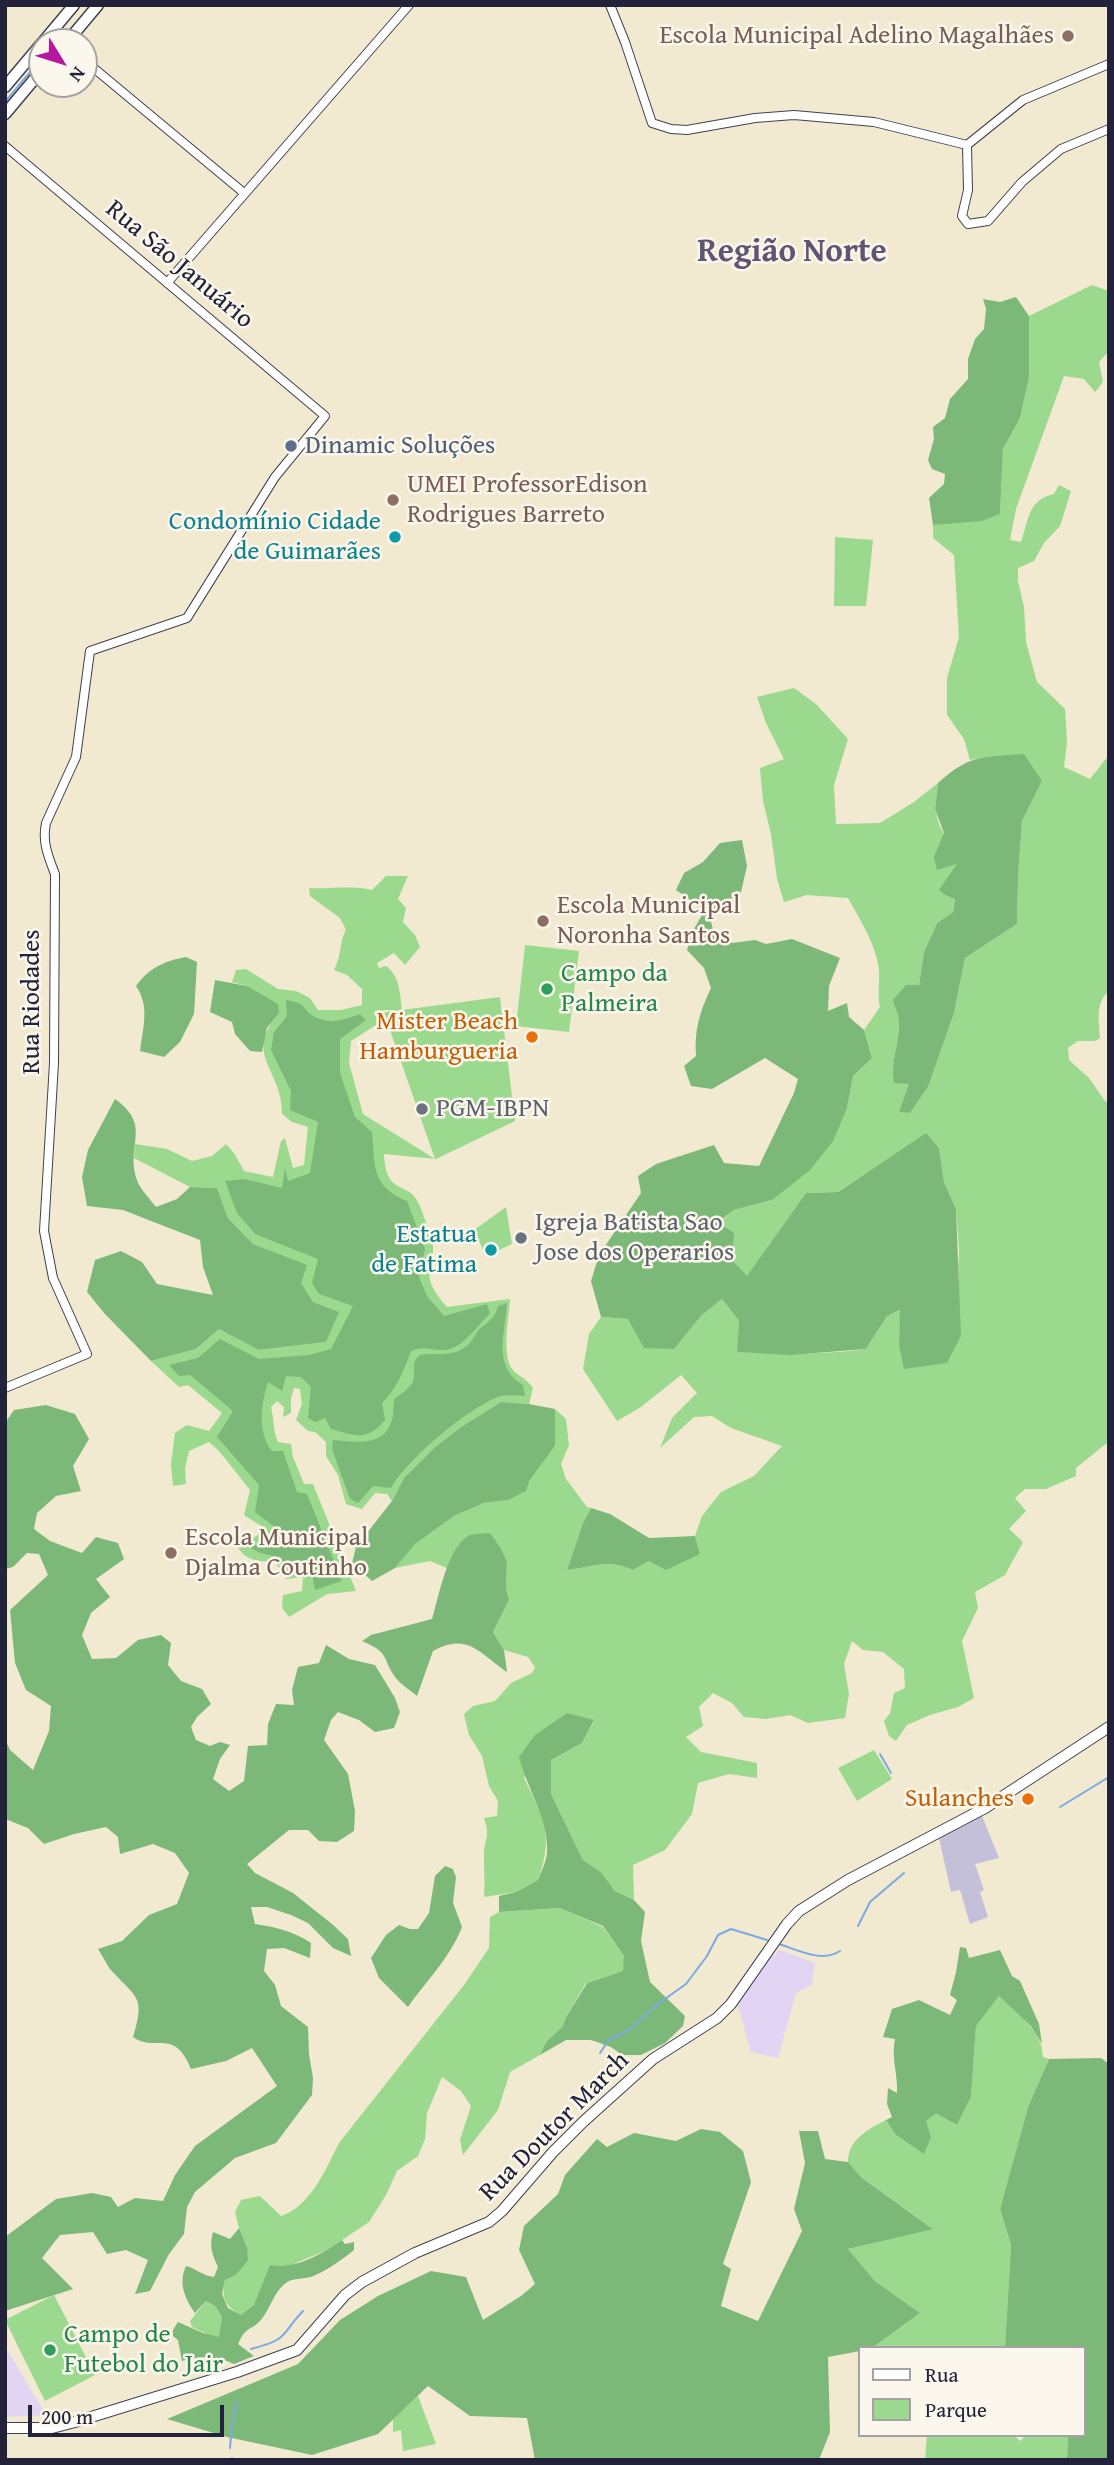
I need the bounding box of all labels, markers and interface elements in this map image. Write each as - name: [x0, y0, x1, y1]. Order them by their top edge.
- place label: Escola Municipal Adelino Magalhães: [659, 20, 1054, 52]
- north arrow: [28, 28, 98, 98]
- marker: Escola Municipal Adelino Magalhães: [1060, 28, 1076, 44]
- text: N: [63, 61, 93, 88]
- street label: Rua São Januário: [99, 194, 259, 336]
- district label: Região Norte: [697, 233, 887, 273]
- place label: Dinamic Soluções: [305, 430, 495, 462]
- marker: Dinamic Soluções: [283, 438, 299, 454]
- place label: UMEI ProfessorEdison Rodrigues Barreto: [407, 469, 648, 530]
- marker: UMEI ProfessorEdison Rodrigues Barreto: [385, 492, 401, 508]
- place label: Condomínio Cidade de Guimarães: [169, 506, 381, 568]
- marker: Condomínio Cidade de Guimarães: [387, 529, 403, 545]
- place label: Escola Municipal Noronha Santos: [557, 890, 740, 951]
- marker: Escola Municipal Noronha Santos: [535, 913, 551, 929]
- street label: Rua Riodades: [16, 929, 48, 1075]
- place label: Campo da Palmeira: [561, 958, 668, 1020]
- marker: Campo da Palmeira: [539, 981, 555, 997]
- place label: Mister Beach Hamburgueria: [359, 1006, 518, 1068]
- marker: Mister Beach Hamburgueria: [524, 1029, 540, 1045]
- place label: PGM-IBPN: [436, 1093, 549, 1125]
- marker: PGM-IBPN: [414, 1101, 430, 1117]
- place label: Igreja Batista Sao Jose dos Operarios: [535, 1207, 734, 1268]
- place label: Estatua de Fatima: [371, 1219, 477, 1280]
- marker: Igreja Batista Sao Jose dos Operarios: [513, 1230, 529, 1246]
- marker: Estatua de Fatima: [483, 1242, 499, 1258]
- place label: Escola Municipal Djalma Coutinho: [185, 1522, 368, 1584]
- marker: Escola Municipal Djalma Coutinho: [163, 1545, 179, 1561]
- place label: Sulanches: [905, 1783, 1014, 1815]
- marker: Sulanches: [1020, 1791, 1036, 1807]
- street label: Rua Doutor March: [474, 2046, 636, 2208]
- place label: Campo de Futebol do Jair: [64, 2319, 223, 2380]
- marker: Campo de Futebol do Jair: [42, 2342, 58, 2358]
- legend: [858, 2346, 1086, 2437]
- text: Rua: [925, 2359, 958, 2390]
- scale bar: [32, 2392, 228, 2436]
- text: Parque: [925, 2394, 987, 2425]
- text: 200 m: [41, 2401, 93, 2432]

